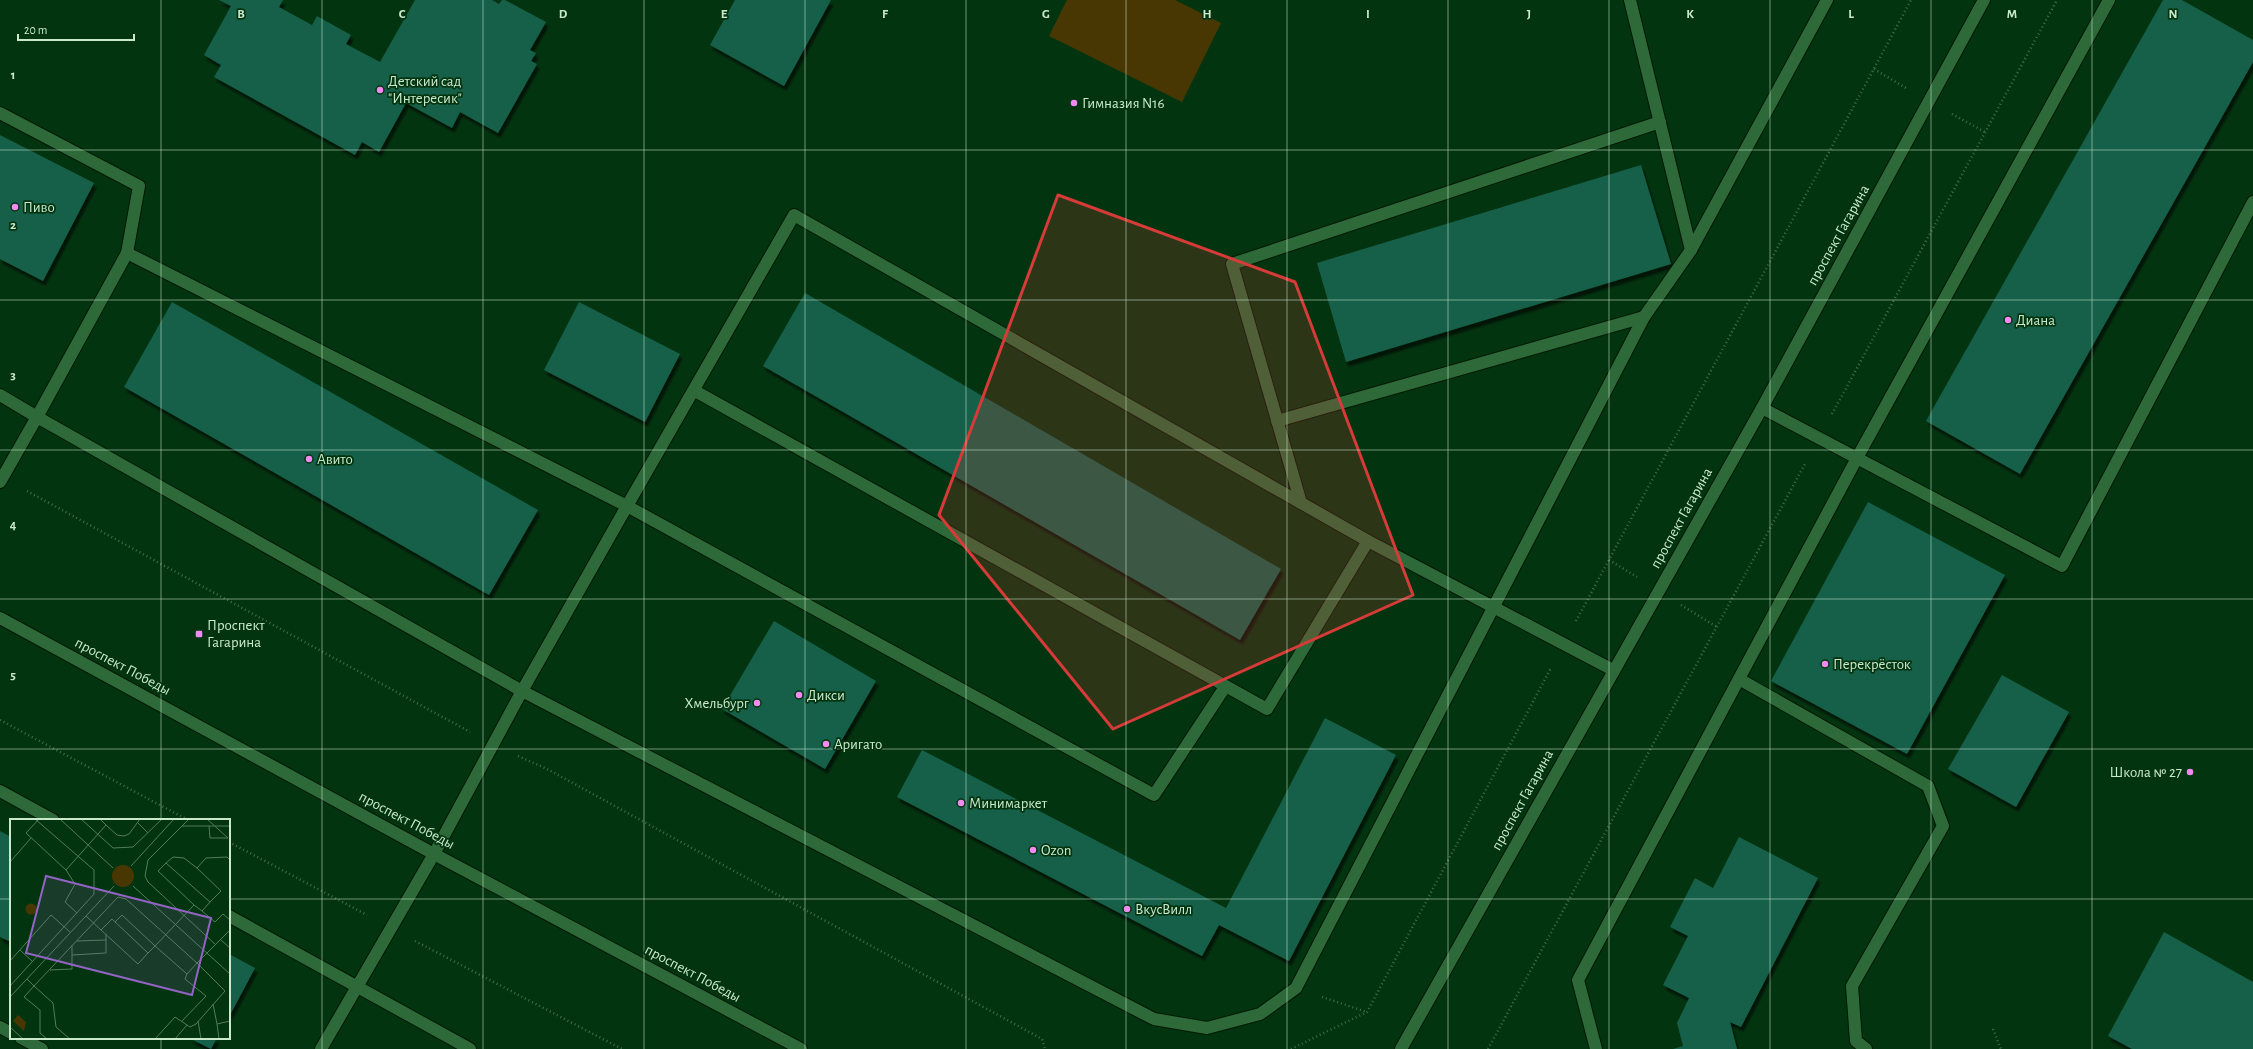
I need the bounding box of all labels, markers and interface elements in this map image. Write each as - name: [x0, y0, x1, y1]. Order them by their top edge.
- text: B: [237, 8, 245, 21]
- text: C: [399, 8, 406, 21]
- text: D: [559, 8, 568, 21]
- text: E: [721, 8, 728, 21]
- text: F: [882, 8, 889, 21]
- text: G: [1042, 8, 1050, 21]
- text: H: [1202, 8, 1212, 21]
- text: I: [1366, 8, 1370, 21]
- text: J: [1527, 8, 1531, 21]
- text: K: [1686, 8, 1694, 21]
- text: L: [1848, 8, 1854, 21]
- text: M: [2007, 8, 2017, 21]
- text: N: [2168, 8, 2178, 21]
- scale bar: [18, 16, 134, 42]
- text: 20 m: [24, 24, 47, 36]
- text: 1: [11, 69, 15, 82]
- place label: Детский сад "Интересик": [388, 74, 462, 106]
- marker: Детский сад "Интересик": [375, 85, 385, 95]
- place label: Гимназия N16: [1082, 96, 1165, 111]
- marker: Гимназия N16: [1069, 98, 1079, 108]
- street label: проспект Гагарина: [1805, 182, 1872, 288]
- place label: Пиво: [23, 200, 55, 215]
- marker: Пиво: [10, 202, 20, 212]
- text: 2: [10, 219, 16, 232]
- place label: Диана: [2016, 313, 2055, 328]
- marker: Диана: [2003, 315, 2013, 325]
- text: 3: [10, 369, 16, 382]
- place label: Авито: [317, 452, 353, 467]
- marker: Авито: [304, 454, 314, 464]
- street label: проспект Гагарина: [1648, 465, 1715, 571]
- text: 4: [10, 519, 17, 532]
- place label: Проспект Гагарина: [207, 618, 265, 650]
- marker: Проспект Гагарина: [194, 629, 204, 639]
- street label: проспект Победы: [72, 635, 173, 698]
- place label: Перекрёсток: [1833, 657, 1911, 672]
- marker: Перекрёсток: [1820, 659, 1830, 669]
- text: 5: [10, 669, 16, 682]
- place label: Дикси: [807, 688, 845, 703]
- marker: Дикси: [794, 690, 804, 700]
- place label: Хмельбург: [685, 696, 750, 711]
- marker: Хмельбург: [752, 698, 762, 708]
- place label: Аригато: [834, 737, 882, 752]
- marker: Аригато: [821, 739, 831, 749]
- street label: проспект Гагарина: [1489, 747, 1556, 853]
- place label: Школа № 27: [2109, 765, 2182, 780]
- marker: Школа № 27: [2185, 767, 2195, 777]
- street label: проспект Победы: [356, 789, 457, 852]
- place label: Минимаркет: [969, 796, 1048, 811]
- marker: Минимаркет: [956, 798, 966, 808]
- inset map: [10, 819, 230, 1039]
- place label: Ozon: [1041, 843, 1071, 858]
- marker: Ozon: [1028, 845, 1038, 855]
- place label: ВкусВилл: [1135, 902, 1192, 917]
- marker: ВкусВилл: [1122, 904, 1132, 914]
- street label: проспект Победы: [642, 942, 743, 1005]

